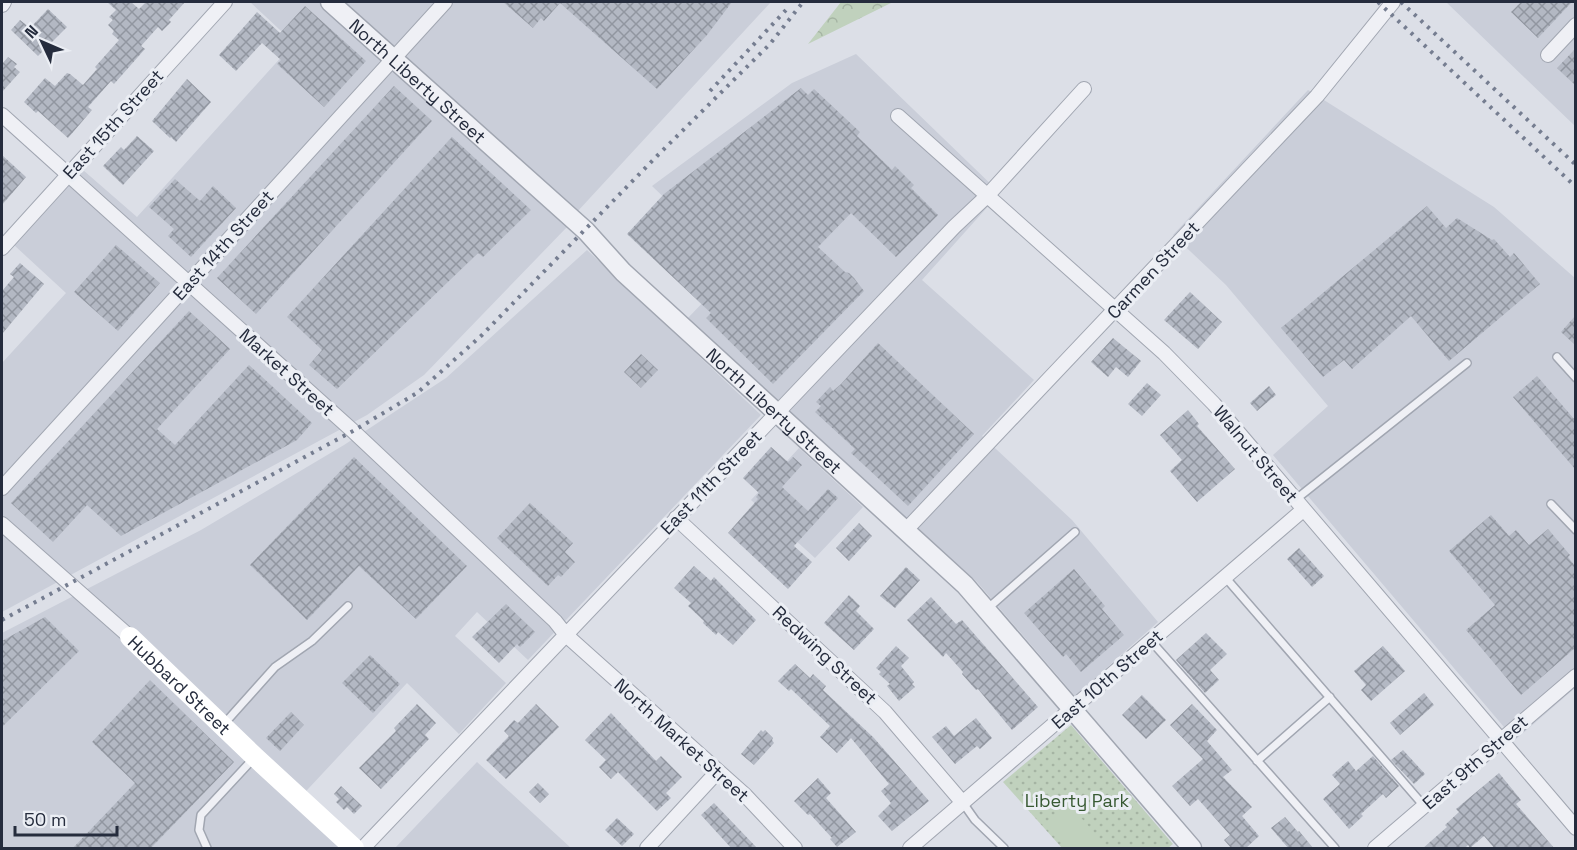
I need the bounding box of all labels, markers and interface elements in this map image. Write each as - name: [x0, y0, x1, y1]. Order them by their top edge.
- north arrow: [12, 12, 72, 72]
- street label: North Liberty Street: [345, 13, 491, 148]
- text: N: [20, 21, 43, 43]
- street label: East 15th Street: [58, 64, 168, 184]
- street label: East 14th Street: [168, 185, 278, 305]
- street label: Carmen Street: [1102, 216, 1204, 324]
- street label: Market Street: [235, 323, 339, 421]
- street label: North Liberty Street: [702, 343, 847, 479]
- street label: Walnut Street: [1209, 401, 1303, 507]
- street label: East 11th Street: [655, 425, 767, 539]
- street label: Redwing Street: [768, 601, 882, 709]
- street label: East 10th Street: [1046, 624, 1168, 734]
- street label: Hubbard Street: [123, 630, 236, 740]
- street label: North Market Street: [610, 673, 754, 807]
- street label: East 9th Street: [1417, 710, 1533, 814]
- park label: Liberty Park: [1025, 789, 1130, 812]
- scale bar: [15, 799, 117, 837]
- text: 50 m: [24, 808, 66, 831]

